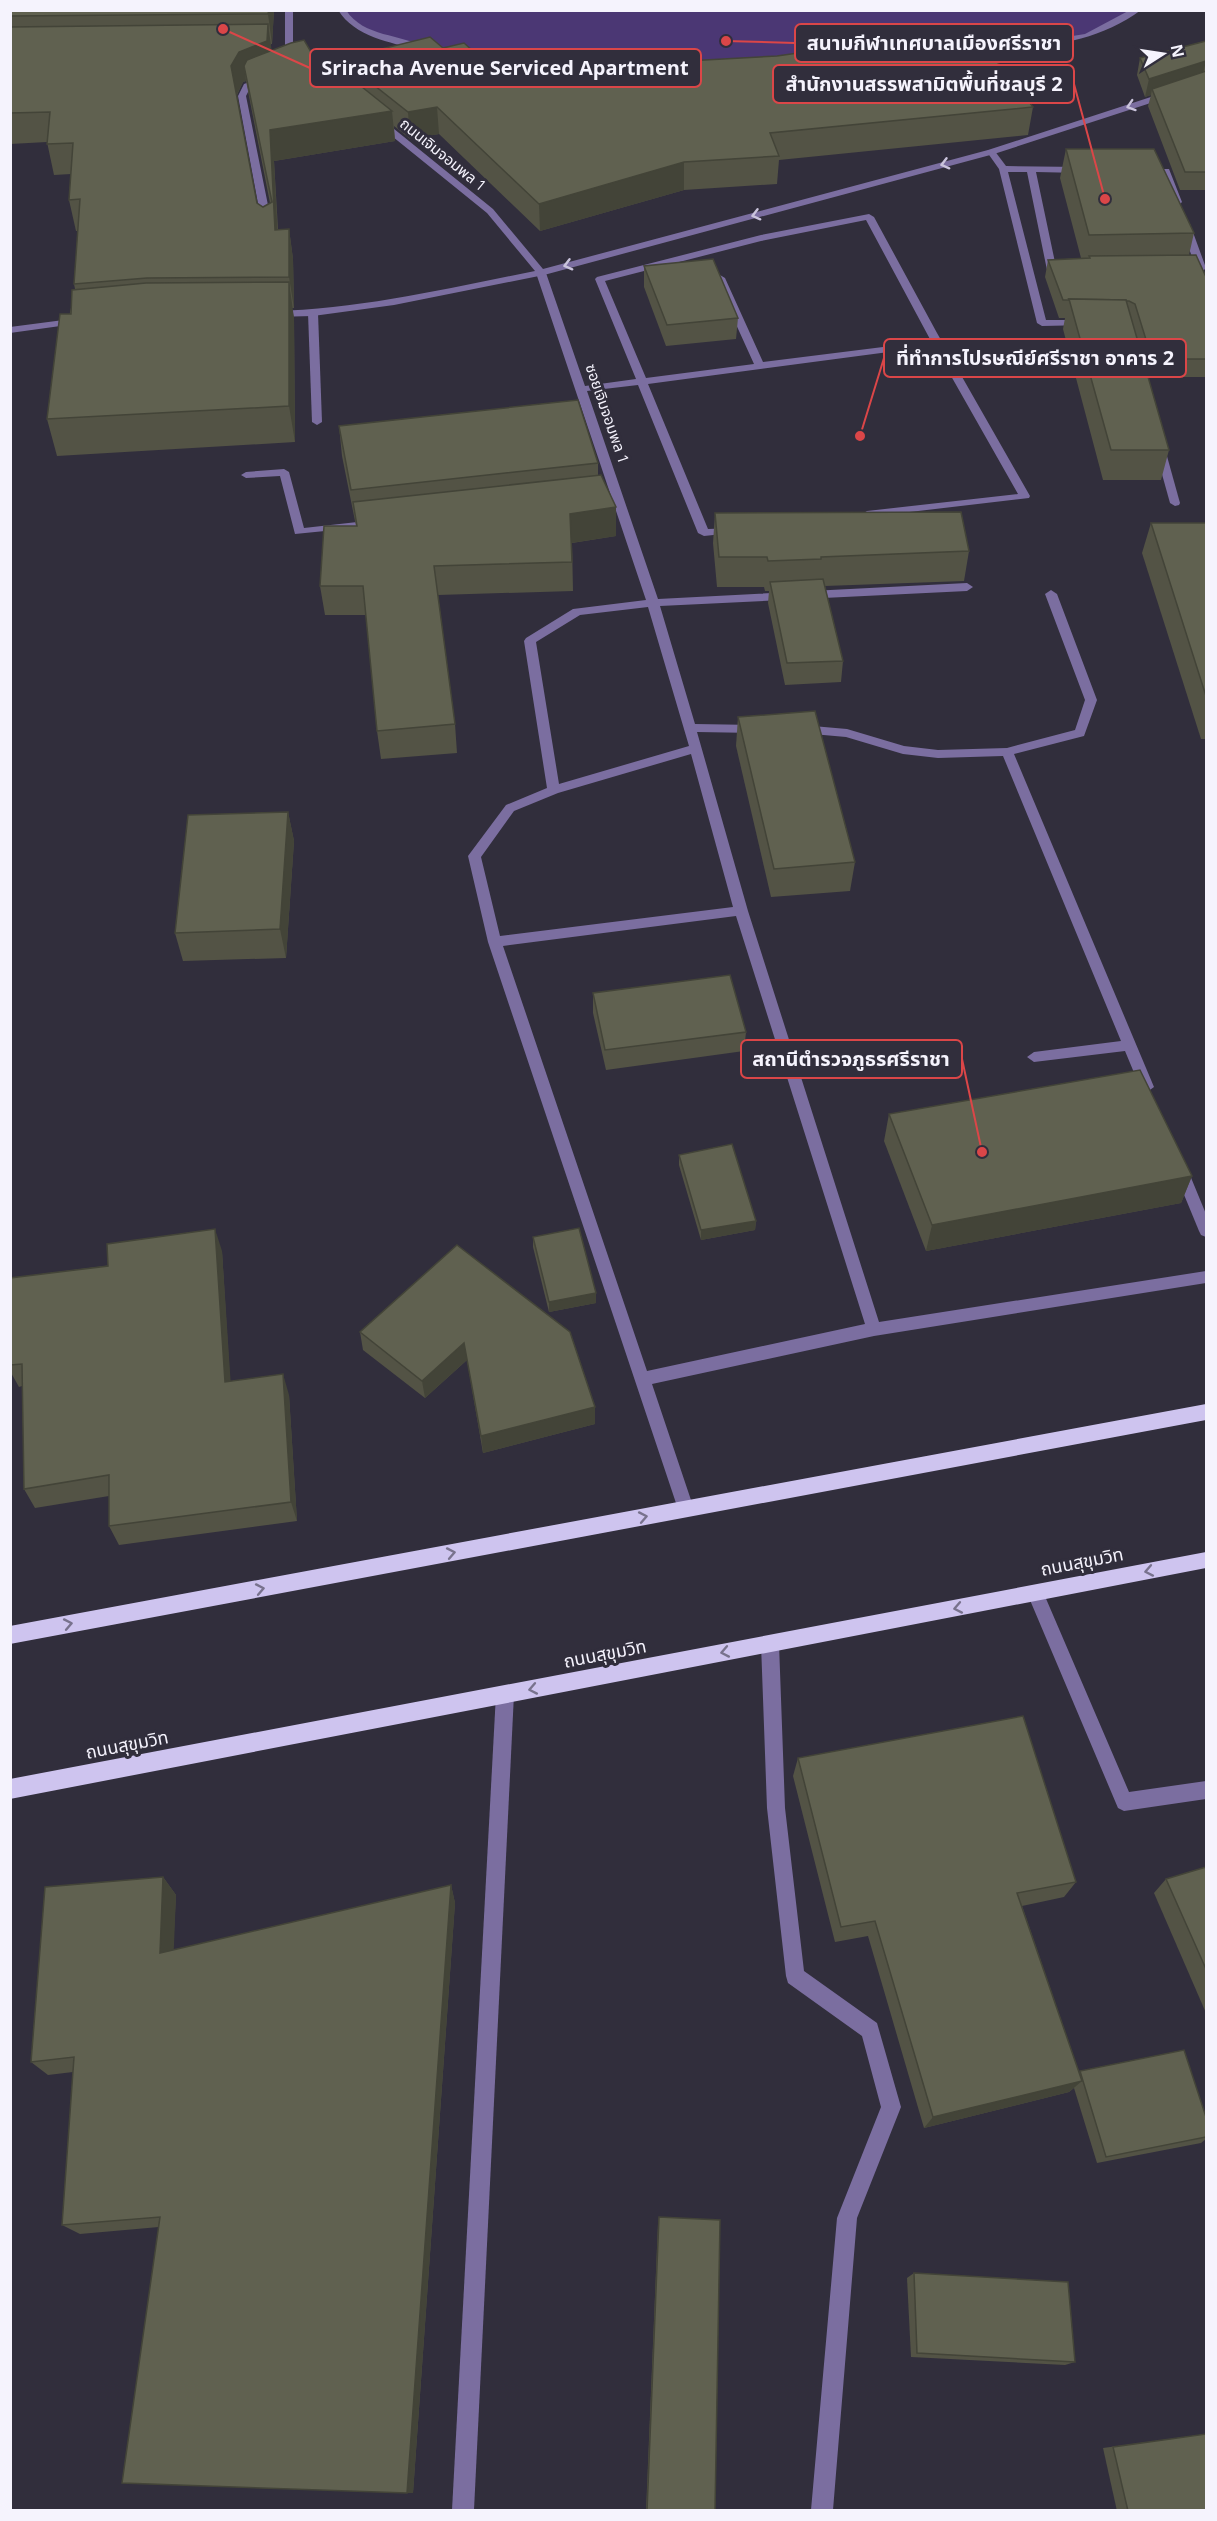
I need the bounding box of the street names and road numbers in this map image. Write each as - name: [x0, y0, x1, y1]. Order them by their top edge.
- street label: ถนนเจิมจอมพล 1: [396, 113, 491, 195]
- street label: ซอยเจิมจอมพล 1: [582, 361, 634, 466]
- street label: ถนนสุขุมวิท: [1038, 1541, 1125, 1581]
- street label: ถนนสุขุมวิท: [561, 1633, 648, 1673]
- street label: ถนนสุขุมวิท: [83, 1724, 170, 1764]

